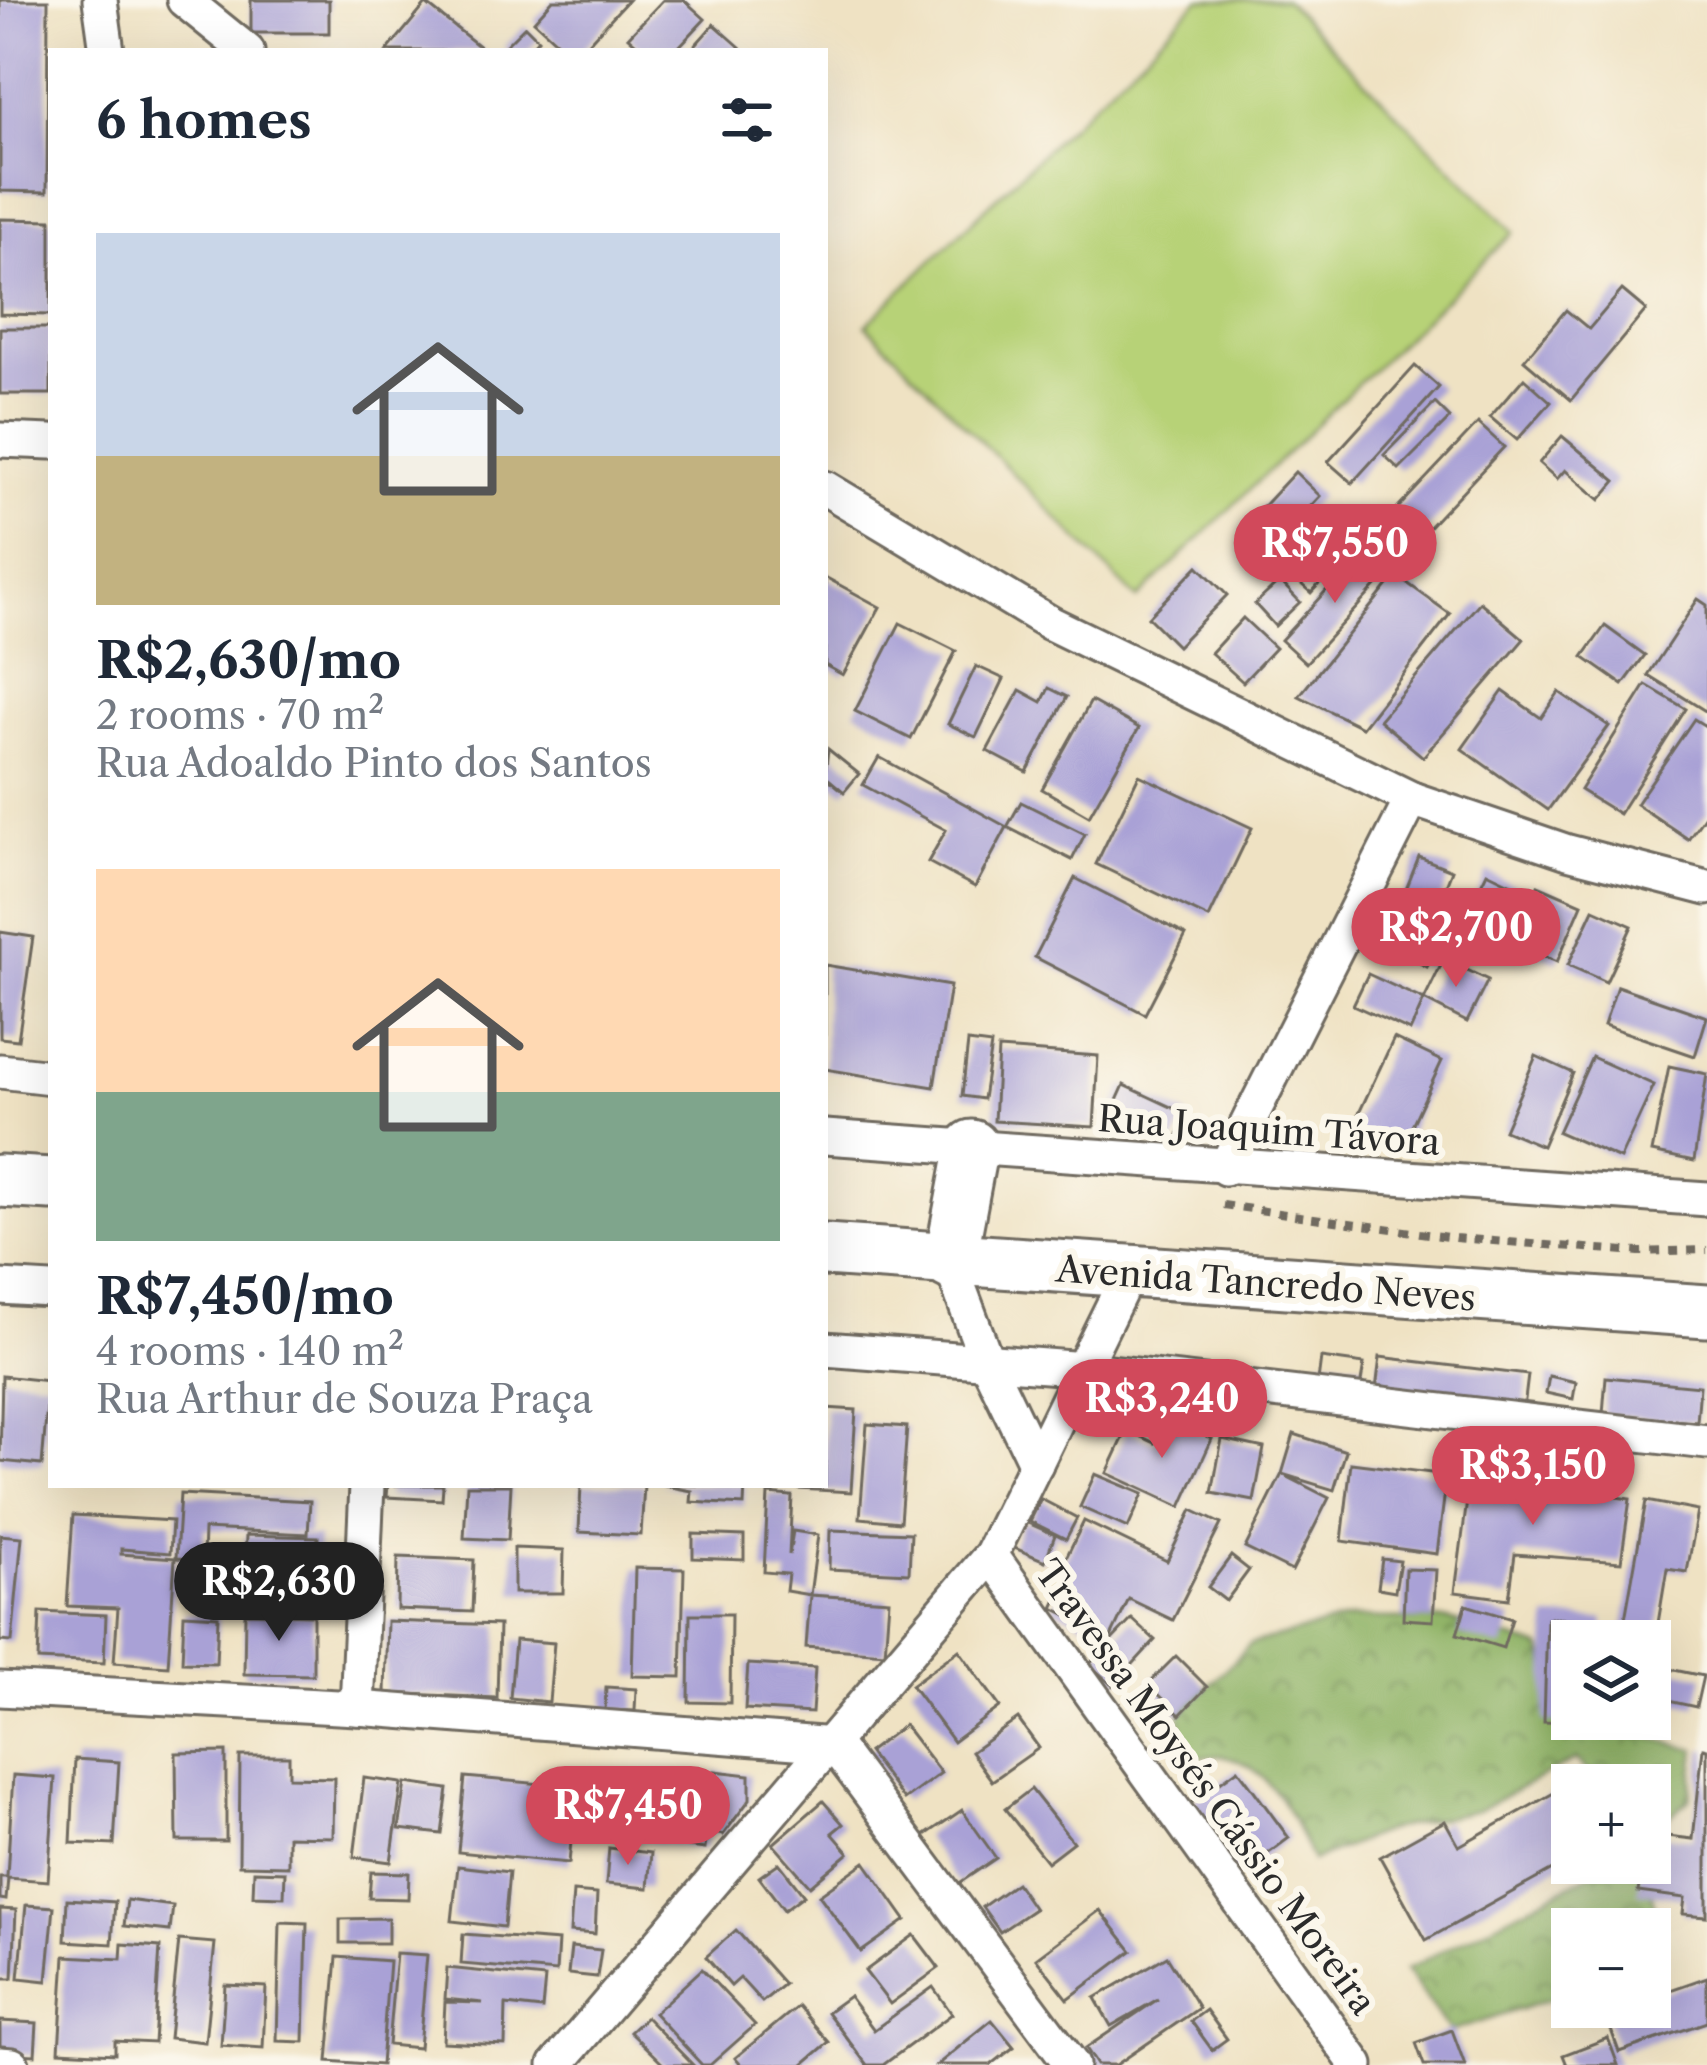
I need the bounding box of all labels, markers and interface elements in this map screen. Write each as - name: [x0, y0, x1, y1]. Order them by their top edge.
- icon: filters: [714, 87, 780, 153]
- text: 6 homes: [96, 89, 312, 151]
- icon: home: [330, 311, 546, 527]
- pin: R$7,550: [1224, 504, 1446, 606]
- text: R$7,550: [1261, 519, 1409, 567]
- text: R$2,630/mo: [96, 629, 401, 691]
- text: 2 rooms · 70 m²: [96, 691, 384, 739]
- text: Rua Adoaldo Pinto dos Santos: [96, 739, 652, 787]
- pin: R$2,700: [1345, 888, 1567, 990]
- text: R$2,700: [1378, 903, 1534, 951]
- icon: home: [330, 947, 546, 1163]
- street label: Rua Joaquim Távora: [1096, 1096, 1442, 1164]
- street label: Avenida Tancredo Neves: [1054, 1246, 1477, 1320]
- text: R$7,450/mo: [96, 1265, 394, 1327]
- text: 4 rooms · 140 m²: [96, 1327, 404, 1375]
- pin: R$3,240: [1051, 1359, 1273, 1461]
- text: R$3,240: [1084, 1374, 1240, 1422]
- text: Rua Arthur de Souza Praça: [96, 1375, 593, 1423]
- pin: R$3,150: [1422, 1426, 1644, 1528]
- text: R$3,150: [1459, 1441, 1607, 1489]
- pin: R$2,630: [168, 1542, 390, 1644]
- street label: Travessa Moysés Cássio Moreira: [1026, 1551, 1386, 2023]
- text: R$2,630: [201, 1557, 357, 1605]
- map controls: [1551, 1620, 1671, 2028]
- button: layers: [1551, 1620, 1671, 1740]
- button: +: [1551, 1764, 1671, 1884]
- pin: R$7,450: [517, 1766, 739, 1868]
- text: R$7,450: [553, 1781, 703, 1829]
- button: −: [1551, 1908, 1671, 2028]

